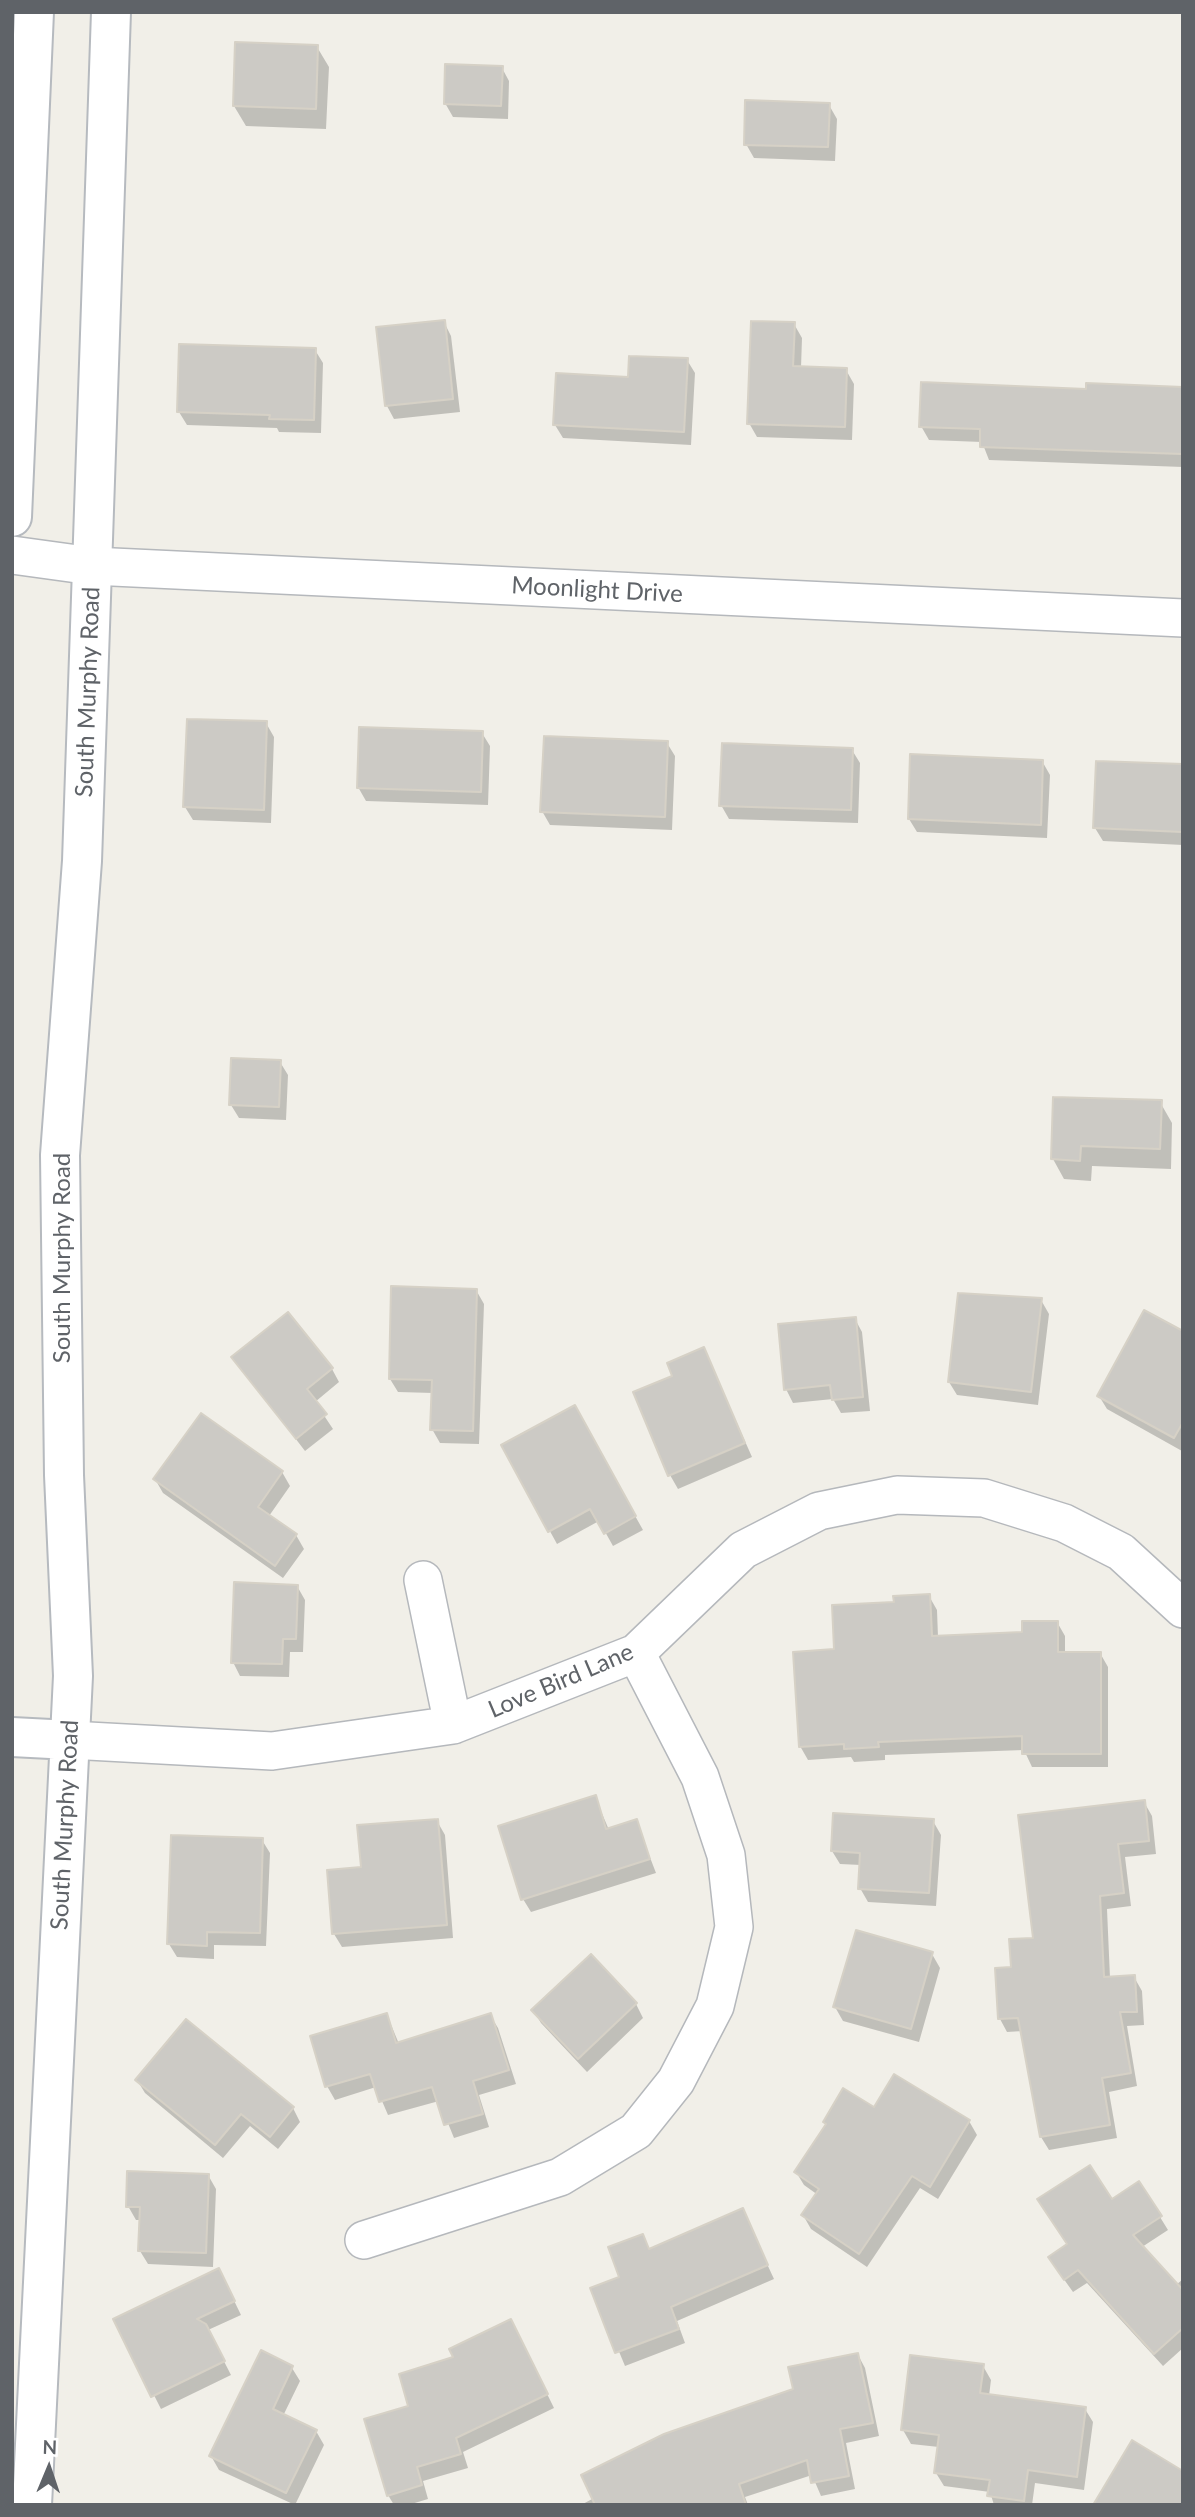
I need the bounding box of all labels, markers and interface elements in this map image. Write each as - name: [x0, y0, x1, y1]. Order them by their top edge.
- street label: Moonlight Drive: [511, 571, 683, 609]
- street label: South Murphy Road: [70, 586, 106, 798]
- street label: South Murphy Road: [48, 1153, 76, 1363]
- street label: Love Bird Lane: [484, 1638, 638, 1724]
- street label: South Murphy Road: [45, 1719, 85, 1931]
- north arrow: [14, 2433, 84, 2503]
- text: N: [42, 2435, 57, 2458]

